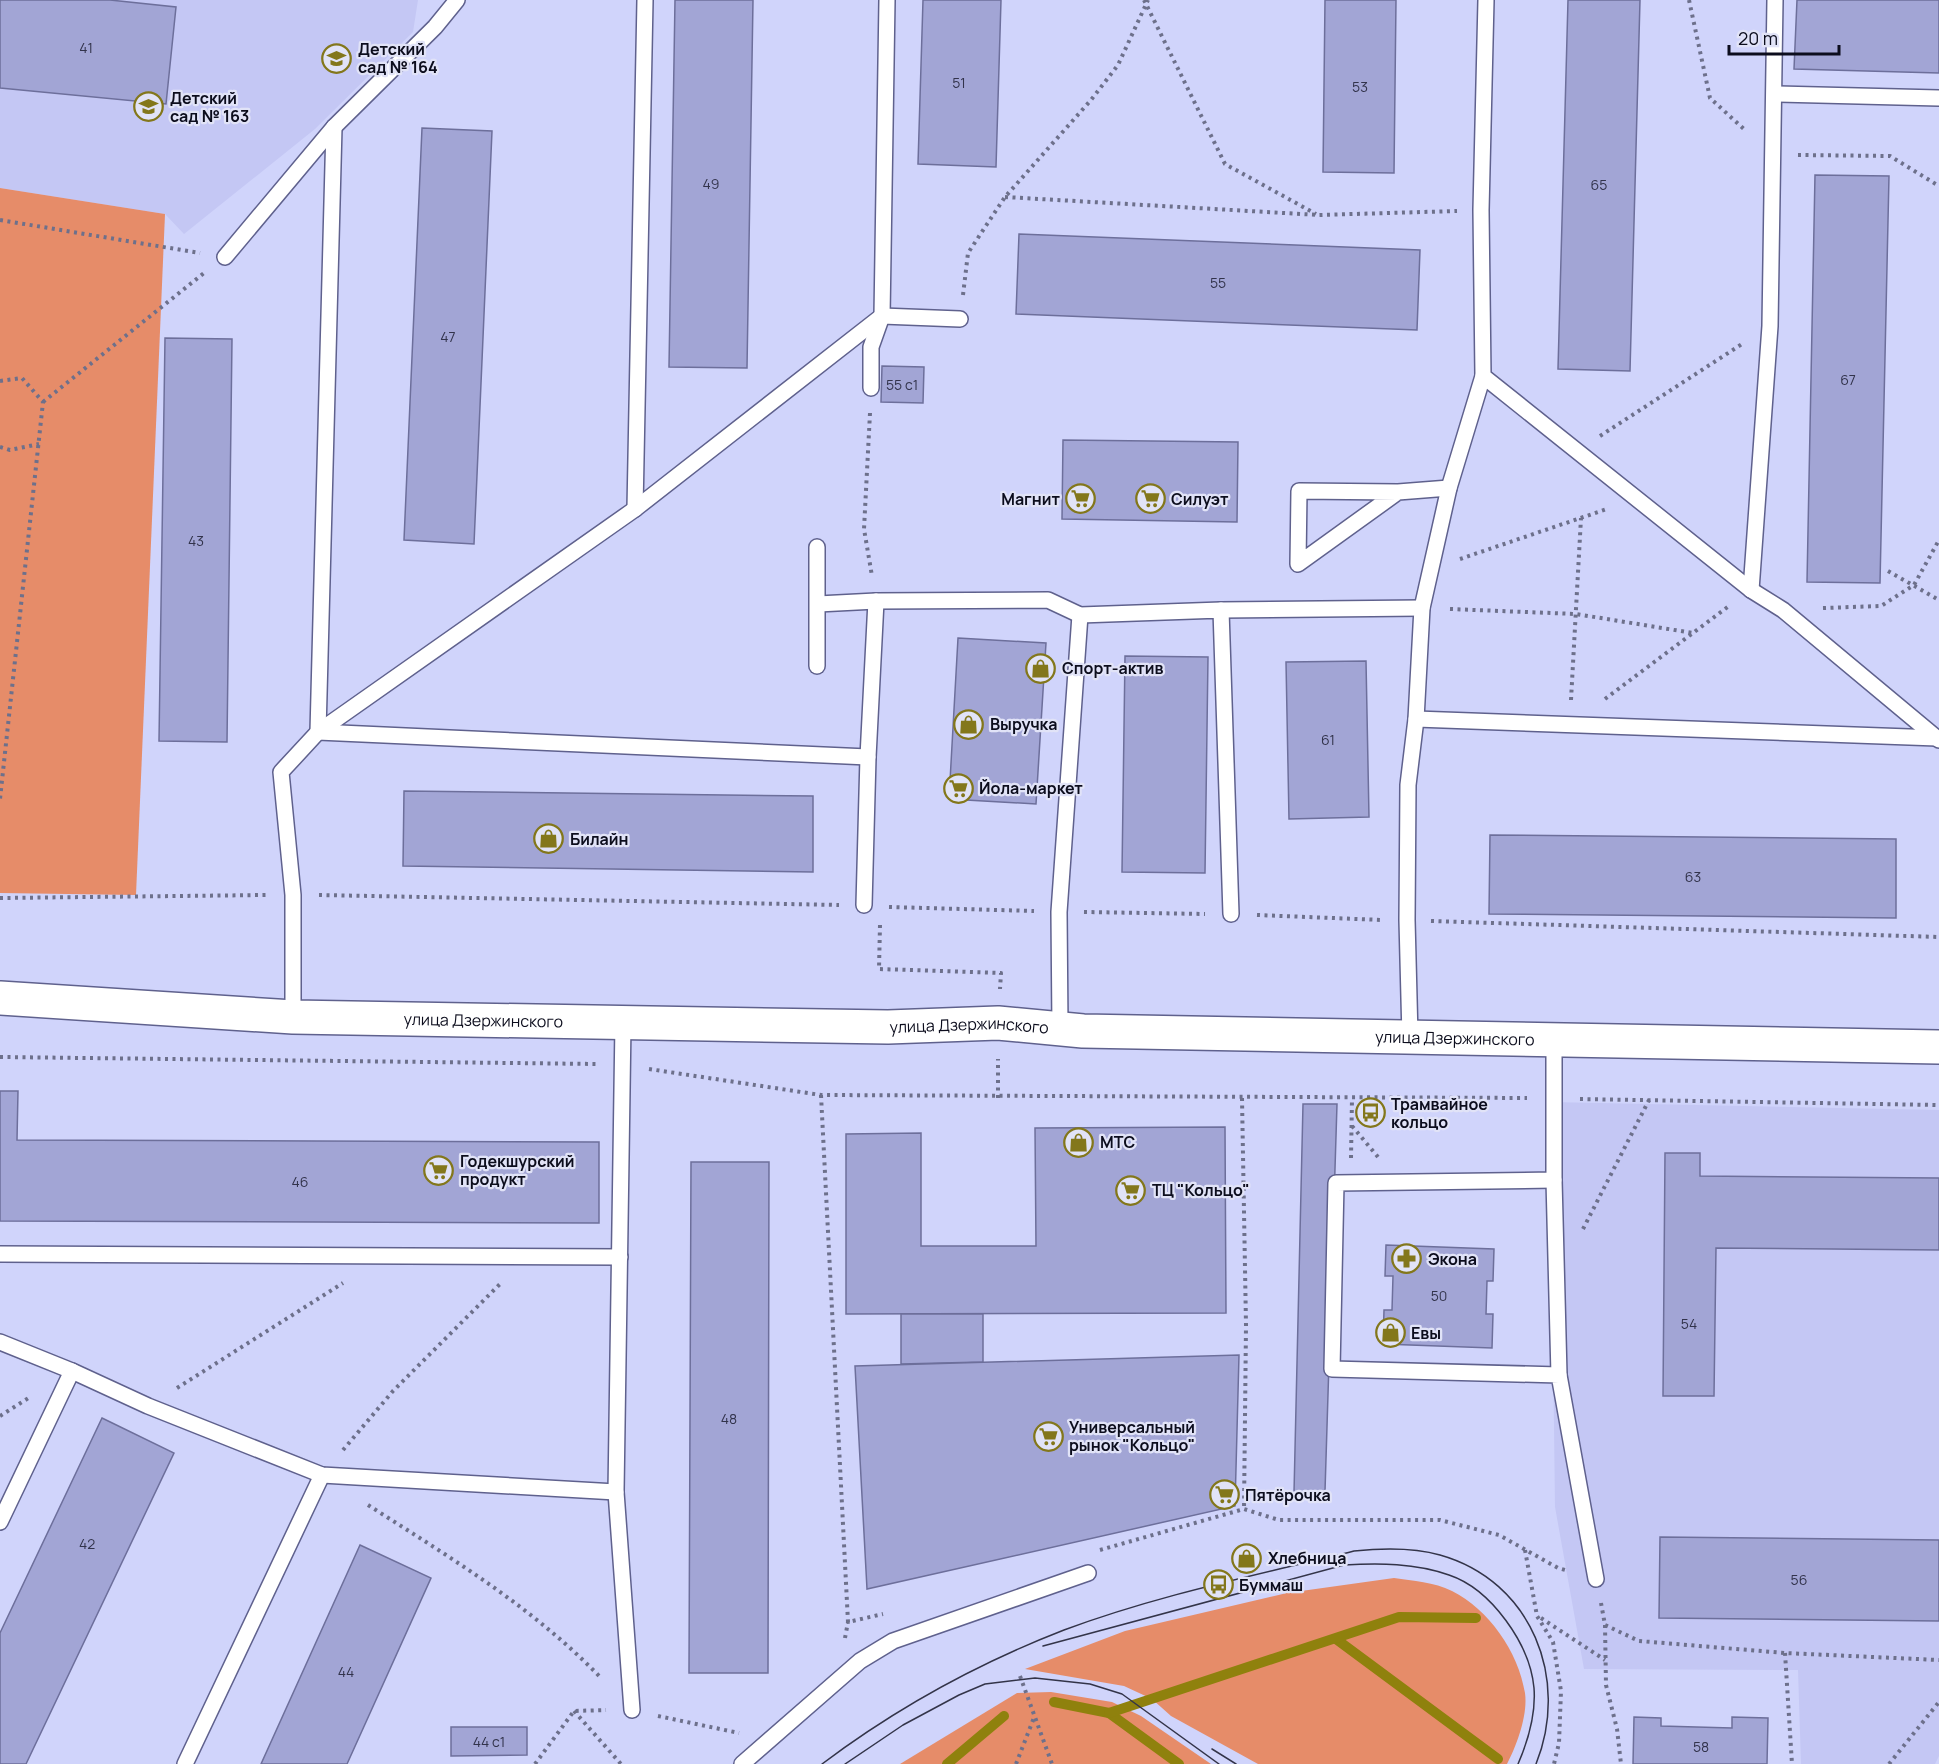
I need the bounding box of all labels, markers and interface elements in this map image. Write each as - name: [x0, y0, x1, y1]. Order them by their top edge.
- scale bar: [1729, 18, 1838, 56]
- text: 20 m: [1738, 26, 1778, 50]
- house number: 41: [79, 38, 93, 57]
- place label: Детский сад № 164: [358, 38, 438, 78]
- school or university icon: Детский сад № 164: [321, 42, 353, 74]
- house number: 51: [952, 73, 966, 92]
- house number: 53: [1352, 77, 1368, 96]
- place label: Детский сад № 163: [170, 87, 249, 127]
- school or university icon: Детский сад № 163: [133, 91, 165, 123]
- house number: 49: [703, 174, 719, 193]
- house number: 65: [1591, 175, 1607, 194]
- house number: 55: [1210, 273, 1226, 292]
- house number: 47: [440, 327, 456, 346]
- house number: 67: [1840, 370, 1856, 389]
- house number: 55 с1: [886, 375, 918, 394]
- supermarket icon: Магнит: [1065, 483, 1097, 515]
- supermarket icon: Силуэт: [1134, 483, 1166, 515]
- place label: Магнит: [1001, 488, 1060, 510]
- place label: Силуэт: [1171, 488, 1229, 510]
- house number: 43: [188, 531, 204, 550]
- shop icon: Спорт-актив: [1025, 652, 1057, 684]
- place label: Спорт-актив: [1062, 657, 1164, 679]
- shop icon: Выручка: [953, 708, 985, 740]
- place label: Выручка: [990, 713, 1057, 735]
- house number: 61: [1321, 730, 1335, 749]
- supermarket icon: Йола-маркет: [942, 772, 974, 804]
- place label: Йола-маркет: [979, 777, 1083, 799]
- shop icon: Билайн: [533, 823, 565, 855]
- place label: Билайн: [570, 828, 629, 850]
- house number: 63: [1685, 867, 1701, 886]
- street label: улица Дзержинского: [403, 1008, 563, 1033]
- street label: улица Дзержинского: [889, 1012, 1050, 1039]
- street label: улица Дзержинского: [1375, 1025, 1535, 1050]
- place label: Трамвайное кольцо: [1391, 1093, 1488, 1133]
- bus stop icon: Трамвайное кольцо: [1354, 1097, 1386, 1129]
- shop icon: МТС: [1063, 1126, 1095, 1158]
- place label: МТС: [1100, 1131, 1135, 1153]
- place label: Годекшурский продукт: [460, 1150, 574, 1190]
- supermarket icon: Годекшурский продукт: [423, 1154, 455, 1186]
- house number: 46: [292, 1172, 308, 1191]
- supermarket icon: ТЦ "Кольцо": [1115, 1174, 1147, 1206]
- place label: ТЦ "Кольцо": [1152, 1179, 1250, 1201]
- pharmacy icon: Экона: [1391, 1243, 1423, 1275]
- place label: Экона: [1428, 1248, 1477, 1270]
- house number: 50: [1431, 1286, 1447, 1305]
- house number: 54: [1681, 1314, 1697, 1333]
- shop icon: Евы: [1374, 1317, 1406, 1349]
- place label: Евы: [1411, 1322, 1441, 1344]
- house number: 48: [721, 1409, 737, 1428]
- place label: Универсальный рынок "Кольцо": [1069, 1416, 1195, 1456]
- supermarket icon: Универсальный рынок "Кольцо": [1032, 1420, 1064, 1452]
- supermarket icon: Пятёрочка: [1208, 1479, 1240, 1511]
- place label: Пятёрочка: [1245, 1484, 1331, 1506]
- house number: 42: [79, 1534, 95, 1553]
- shop icon: Хлебница: [1231, 1542, 1263, 1574]
- place label: Хлебница: [1268, 1547, 1346, 1569]
- bus stop icon: Буммаш: [1202, 1569, 1234, 1601]
- house number: 56: [1791, 1570, 1807, 1589]
- place label: Буммаш: [1239, 1574, 1303, 1596]
- house number: 44: [338, 1662, 354, 1681]
- house number: 44 с1: [473, 1732, 505, 1751]
- house number: 58: [1693, 1737, 1709, 1756]

